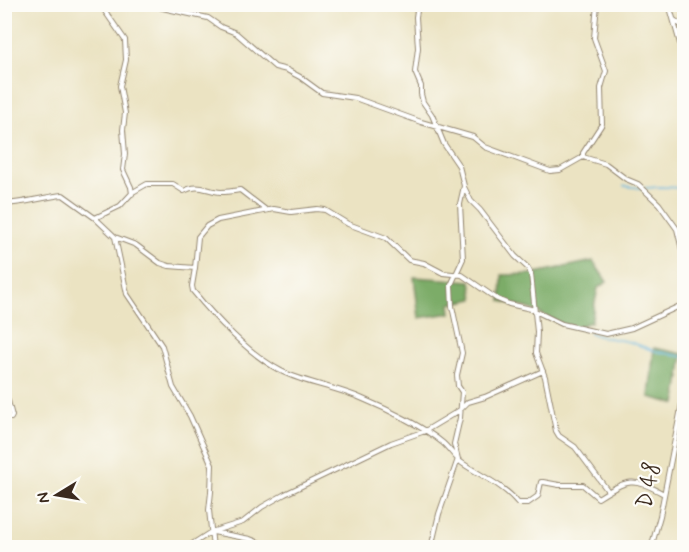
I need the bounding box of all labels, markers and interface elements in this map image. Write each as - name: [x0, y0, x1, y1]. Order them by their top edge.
- street label: D 48: [631, 460, 667, 510]
- north arrow: [27, 465, 87, 525]
- text: N: [32, 490, 55, 505]

